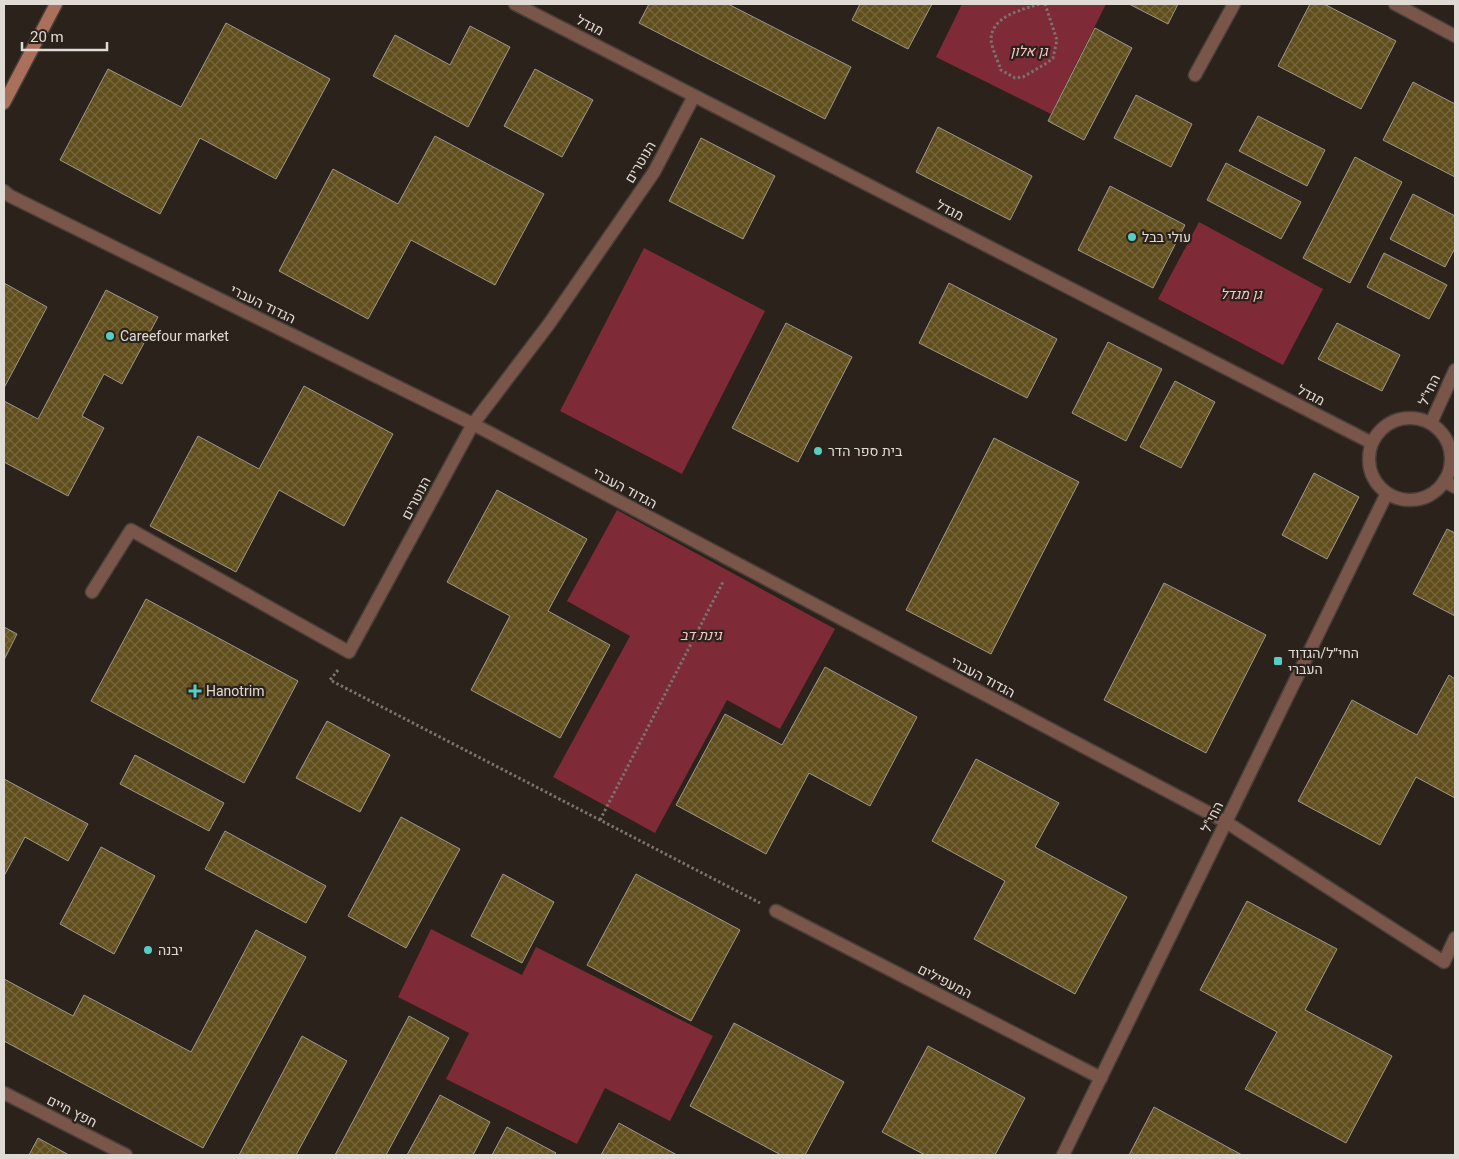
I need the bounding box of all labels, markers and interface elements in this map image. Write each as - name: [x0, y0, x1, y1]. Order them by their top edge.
- street label: מגדל: [572, 10, 607, 41]
- scale bar: [22, 20, 108, 52]
- text: 20 m: [30, 26, 64, 48]
- park label: גן אלון: [1010, 41, 1049, 62]
- street label: הנוטרים: [620, 137, 661, 187]
- street label: מגדל: [932, 195, 967, 226]
- place label: עולי בבל: [1142, 227, 1191, 248]
- marker: עולי בבל: [1126, 231, 1138, 243]
- street label: הגדוד העברי: [226, 280, 299, 329]
- park label: גן מגדל: [1220, 284, 1263, 305]
- place label: Careefour market: [120, 326, 229, 347]
- marker: Careefour market: [104, 330, 116, 342]
- street label: החי"ל: [1413, 371, 1446, 409]
- street label: מגדל: [1293, 380, 1328, 411]
- place label: בית ספר הדר: [828, 441, 903, 462]
- marker: בית ספר הדר: [812, 445, 824, 457]
- street label: הגדוד העברי: [589, 463, 661, 514]
- street label: הנוטרים: [396, 473, 437, 523]
- park label: גינת דב: [680, 625, 723, 646]
- place label: החי״ל/הגדוד העברי: [1288, 643, 1359, 680]
- street label: הגדוד העברי: [947, 652, 1019, 703]
- marker: החי״ל/הגדוד העברי: [1272, 655, 1284, 667]
- place label: Hanotrim: [206, 681, 264, 702]
- marker: Hanotrim: [188, 684, 202, 698]
- street label: החי"ל: [1196, 798, 1229, 836]
- place label: יבנה: [158, 940, 183, 961]
- marker: יבנה: [142, 944, 154, 956]
- street label: המעפילים: [914, 959, 976, 1004]
- street label: חפץ חיים: [43, 1090, 101, 1133]

